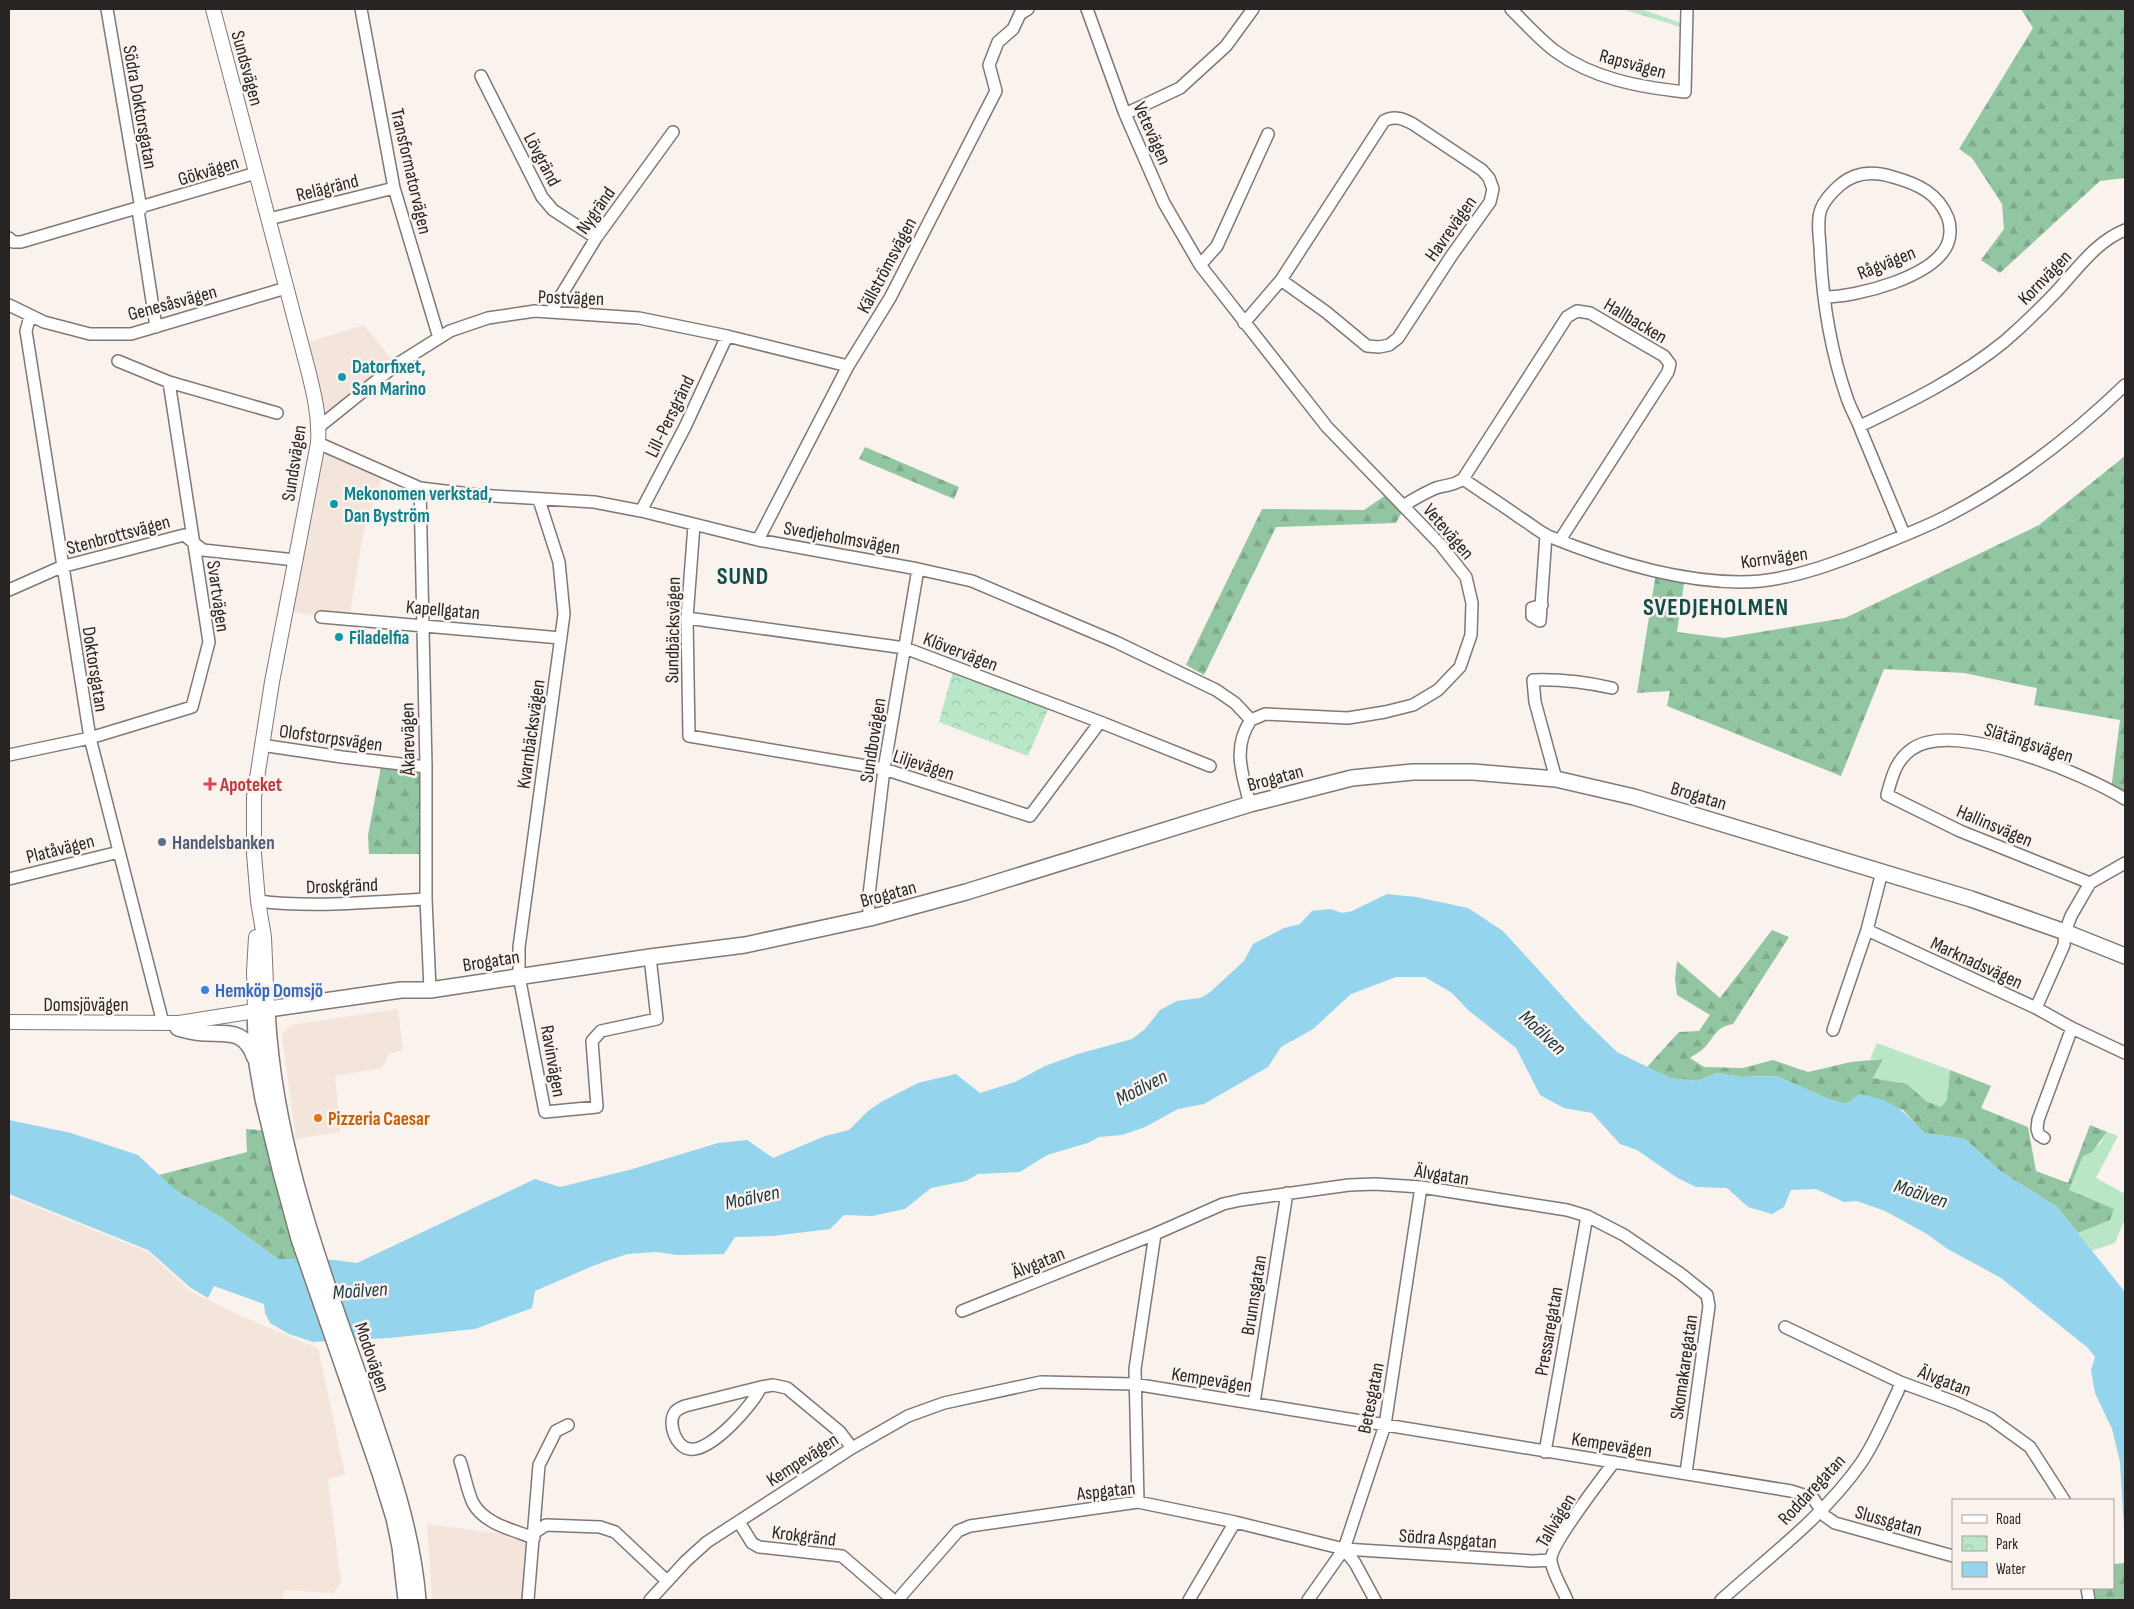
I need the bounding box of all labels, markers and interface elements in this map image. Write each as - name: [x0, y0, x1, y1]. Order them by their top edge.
- street label: Sundsvägen: [226, 28, 268, 108]
- street label: Södra Doktorsgatan: [117, 44, 162, 171]
- street label: Rapsvägen: [1597, 45, 1668, 84]
- street label: Vetevägen: [1128, 99, 1176, 169]
- street label: Transformatorvägen: [385, 106, 436, 237]
- street label: Lövgränd: [518, 129, 565, 191]
- street label: Gökvägen: [175, 151, 242, 192]
- street label: Relägränd: [294, 170, 361, 207]
- street label: Nygränd: [572, 183, 621, 239]
- street label: Havrevägen: [1420, 192, 1482, 266]
- street label: Källströmsvägen: [852, 214, 922, 318]
- street label: Rågvägen: [1854, 241, 1919, 285]
- street label: Kornvägen: [2013, 246, 2077, 310]
- street label: Genesåsvägen: [125, 281, 220, 326]
- street label: Postvägen: [537, 286, 604, 311]
- street label: Hallbacken: [1599, 294, 1671, 349]
- place label: Datorfixet, San Marino: [352, 356, 426, 401]
- marker: Datorfixet, San Marino: [336, 371, 348, 383]
- street label: Lill-Persgränd: [641, 372, 700, 461]
- street label: Sundsvägen: [277, 424, 312, 503]
- place label: Mekonomen verkstad, Dan Byström: [344, 483, 493, 528]
- marker: Mekonomen verkstad, Dan Byström: [328, 498, 340, 510]
- street label: Vetevägen: [1417, 499, 1478, 565]
- street label: Stenbrottsvägen: [64, 511, 173, 560]
- street label: Svedjeholmsvägen: [782, 517, 902, 560]
- street label: Kornvägen: [1739, 542, 1809, 575]
- street label: Svartvägen: [201, 559, 234, 633]
- district label: SUND: [717, 562, 769, 591]
- street label: Sundbäcksvägen: [661, 577, 686, 683]
- district label: SVEDJEHOLMEN: [1643, 593, 1789, 622]
- street label: Kapellgatan: [405, 596, 481, 625]
- street label: Doktorsgatan: [76, 625, 113, 713]
- place label: Filadelfia: [349, 627, 409, 650]
- street label: Klövervägen: [920, 628, 1001, 677]
- marker: Filadelfia: [333, 631, 345, 643]
- street label: Kvarnbäcksvägen: [512, 678, 551, 790]
- street label: Sundbovägen: [855, 696, 892, 784]
- street label: Åkarevägen: [396, 702, 421, 777]
- street label: Slätängsvägen: [1981, 718, 2076, 769]
- street label: Olofstorpsvägen: [278, 720, 384, 757]
- street label: Liljevägen: [890, 745, 957, 786]
- street label: Brogatan: [1245, 760, 1306, 797]
- place label: Apoteket: [219, 774, 282, 797]
- street label: Brogatan: [1668, 777, 1729, 816]
- marker: Apoteket: [204, 778, 216, 790]
- street label: Hallinsvägen: [1953, 800, 2036, 853]
- street label: Platåvägen: [24, 830, 97, 869]
- place label: Handelsbanken: [172, 832, 275, 855]
- marker: Handelsbanken: [156, 836, 168, 848]
- street label: Droskgränd: [306, 874, 379, 899]
- street label: Brogatan: [858, 876, 919, 913]
- street label: Marknadsvägen: [1927, 932, 2026, 995]
- street label: Brogatan: [461, 946, 521, 977]
- place label: Hemköp Domsjö: [215, 980, 323, 1003]
- marker: Hemköp Domsjö: [199, 984, 211, 996]
- street label: Domsjövägen: [43, 994, 129, 1017]
- water label: Moälven: [1514, 1005, 1571, 1060]
- street label: Ravinvägen: [535, 1024, 570, 1099]
- water label: Moälven: [1111, 1065, 1171, 1111]
- place label: Pizzeria Caesar: [328, 1108, 430, 1131]
- marker: Pizzeria Caesar: [312, 1112, 324, 1124]
- street label: Älvgatan: [1412, 1160, 1471, 1191]
- water label: Moälven: [1891, 1174, 1951, 1214]
- water label: Moälven: [723, 1181, 782, 1215]
- street label: Älvgatan: [1008, 1243, 1068, 1285]
- street label: Brunnsgatan: [1237, 1254, 1272, 1337]
- water label: Moälven: [332, 1277, 388, 1305]
- street label: Pressaregatan: [1530, 1285, 1569, 1378]
- street label: Skomakaregatan: [1666, 1313, 1703, 1421]
- street label: Modovägen: [349, 1319, 394, 1396]
- street label: Betesgatan: [1353, 1361, 1390, 1436]
- street label: Älvgatan: [1914, 1361, 1974, 1402]
- street label: Kempevägen: [1170, 1363, 1254, 1398]
- street label: Kempevägen: [1570, 1428, 1654, 1463]
- street label: Kempevägen: [763, 1429, 843, 1492]
- street label: Roddaregatan: [1774, 1450, 1851, 1530]
- street label: Aspgatan: [1075, 1477, 1137, 1506]
- street label: Tallvägen: [1531, 1490, 1581, 1552]
- legend: [1952, 1499, 2114, 1589]
- street label: Slussgatan: [1852, 1501, 1925, 1542]
- text: Road: [1996, 1510, 2021, 1529]
- street label: Krokgränd: [770, 1521, 837, 1552]
- street label: Södra Aspgatan: [1398, 1525, 1498, 1554]
- text: Park: [1996, 1535, 2018, 1554]
- text: Water: [1996, 1560, 2027, 1579]

